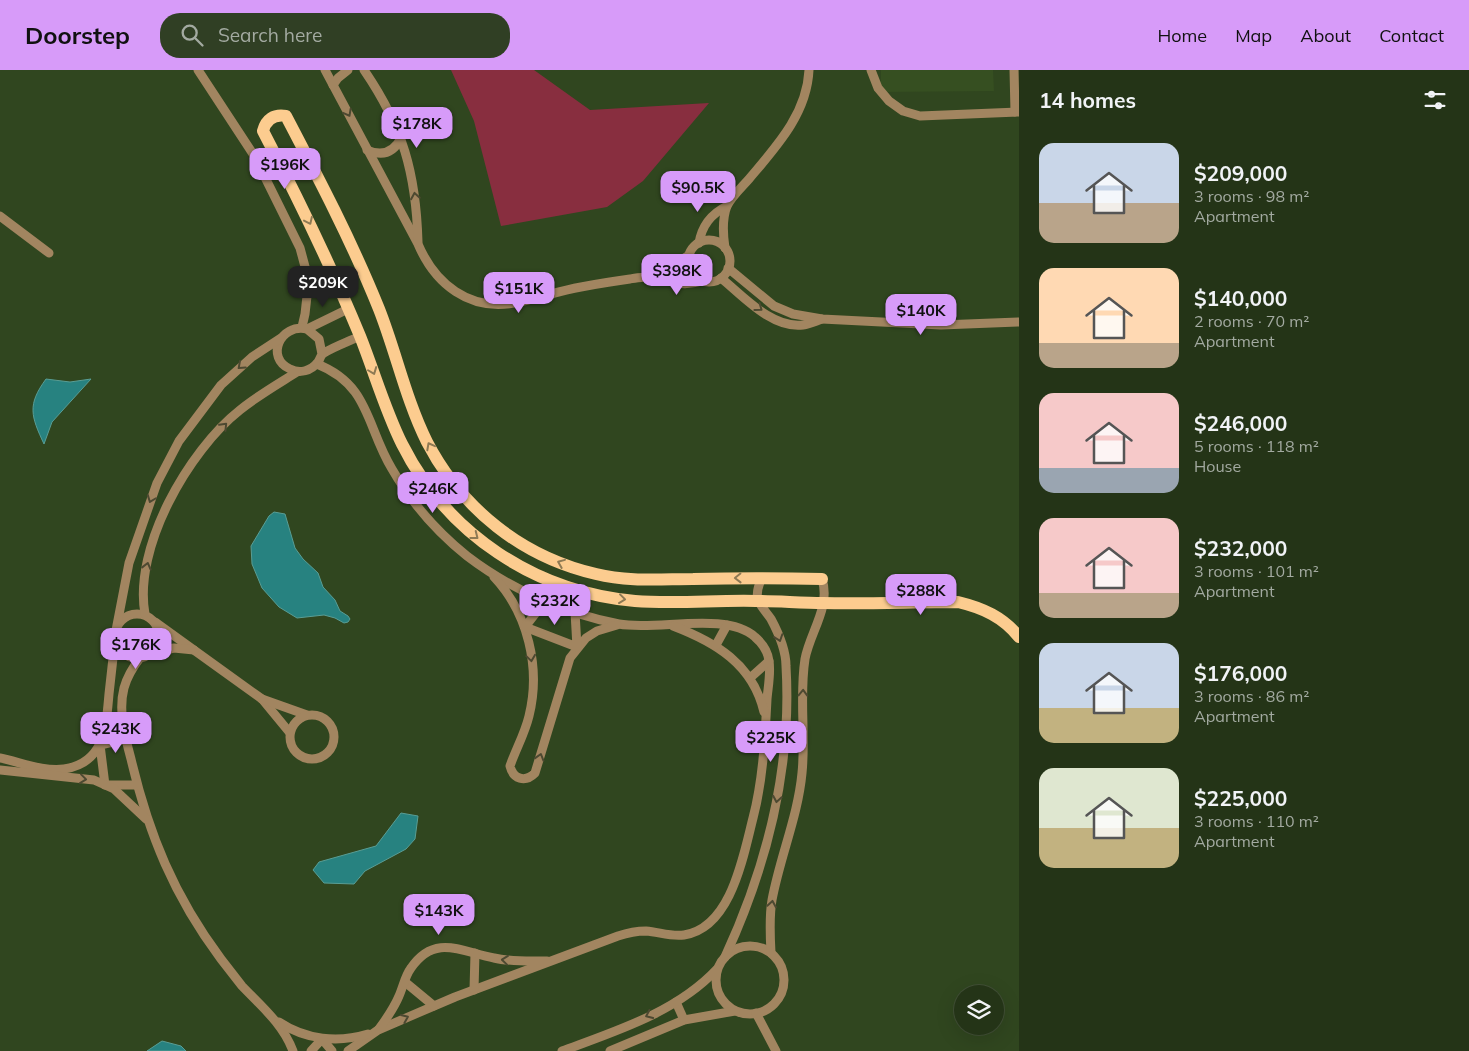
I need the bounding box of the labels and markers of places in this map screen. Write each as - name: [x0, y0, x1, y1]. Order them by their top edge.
- pin: $178K: [382, 106, 452, 149]
- pin: $196K: [250, 148, 320, 190]
- pin: $90.5K: [657, 170, 739, 213]
- pin: $398K: [642, 254, 712, 296]
- pin: $209K: [288, 266, 358, 308]
- pin: $151K: [484, 272, 554, 314]
- pin: $140K: [886, 294, 956, 336]
- pin: $246K: [398, 472, 468, 514]
- pin: $288K: [886, 574, 956, 616]
- pin: $232K: [520, 584, 590, 626]
- pin: $176K: [101, 628, 171, 670]
- pin: $243K: [81, 712, 151, 754]
- pin: $225K: [736, 720, 806, 763]
- pin: $143K: [404, 894, 474, 936]

